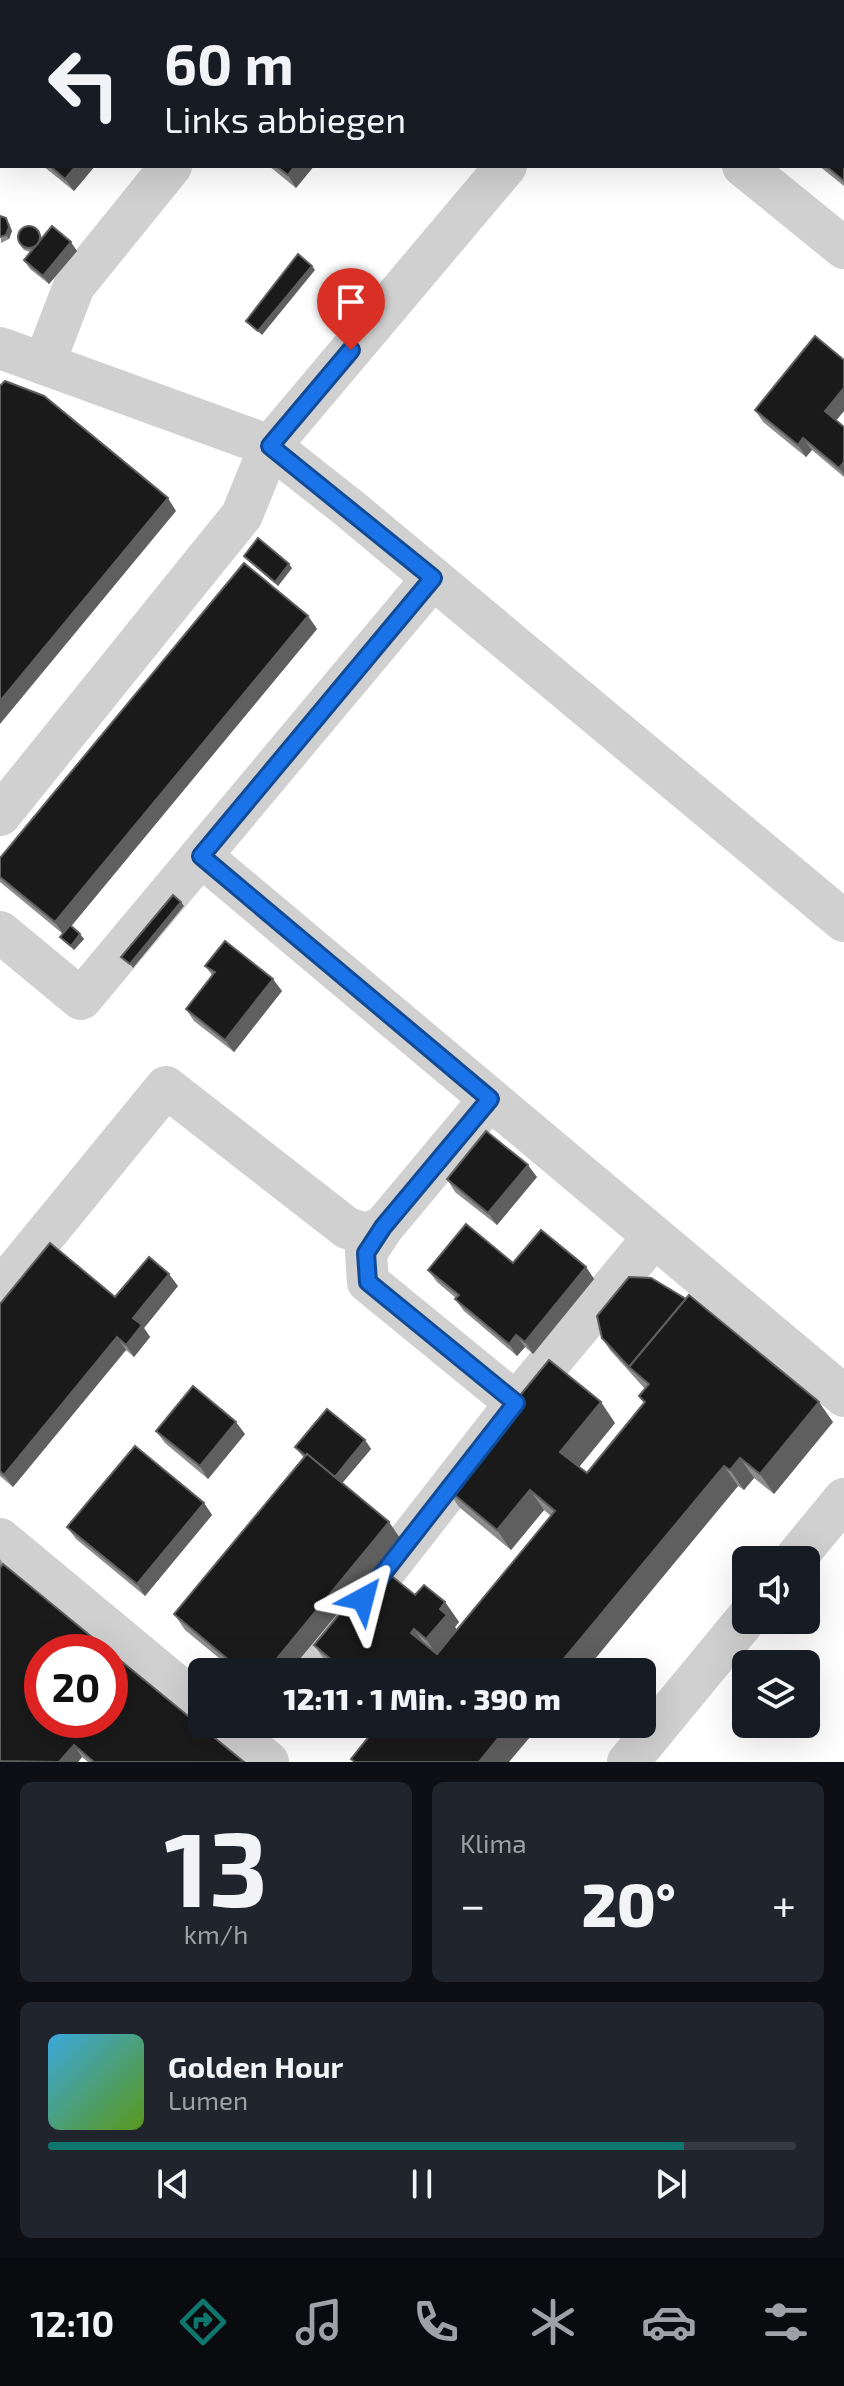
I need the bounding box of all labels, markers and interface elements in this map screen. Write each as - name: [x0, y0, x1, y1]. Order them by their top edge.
- text: 60 m: [164, 29, 294, 96]
- icon: left: [32, 32, 136, 136]
- text: Links abbiegen: [164, 97, 406, 140]
- pin: [317, 268, 385, 350]
- icon: arrive: [329, 280, 373, 324]
- map controls: [732, 1546, 820, 1738]
- button: sound: [732, 1546, 820, 1634]
- position arrow: [321, 1557, 405, 1641]
- speed limit sign: 20: [24, 1634, 128, 1738]
- button: layers: [732, 1650, 820, 1738]
- text: 12:11 · 1 Min. · 390 m: [283, 1680, 561, 1716]
- text: 13: [164, 1803, 268, 1928]
- text: Klima: [460, 1827, 527, 1858]
- text: 20°: [582, 1867, 676, 1939]
- text: −: [460, 1877, 486, 1930]
- text: +: [772, 1877, 796, 1930]
- text: km/h: [184, 1918, 248, 1949]
- text: Golden Hour: [168, 2048, 343, 2084]
- text: Lumen: [168, 2084, 248, 2115]
- icon: previous: [151, 2162, 195, 2206]
- icon: pause: [400, 2162, 444, 2206]
- icon: next: [649, 2162, 693, 2206]
- icon: directions: [175, 2294, 231, 2350]
- icon: music: [291, 2294, 347, 2350]
- icon: phone: [408, 2294, 464, 2350]
- icon: climate: [525, 2294, 581, 2350]
- icon: car: [641, 2294, 697, 2350]
- icon: filters: [758, 2294, 814, 2350]
- text: 12:10: [30, 2301, 114, 2344]

